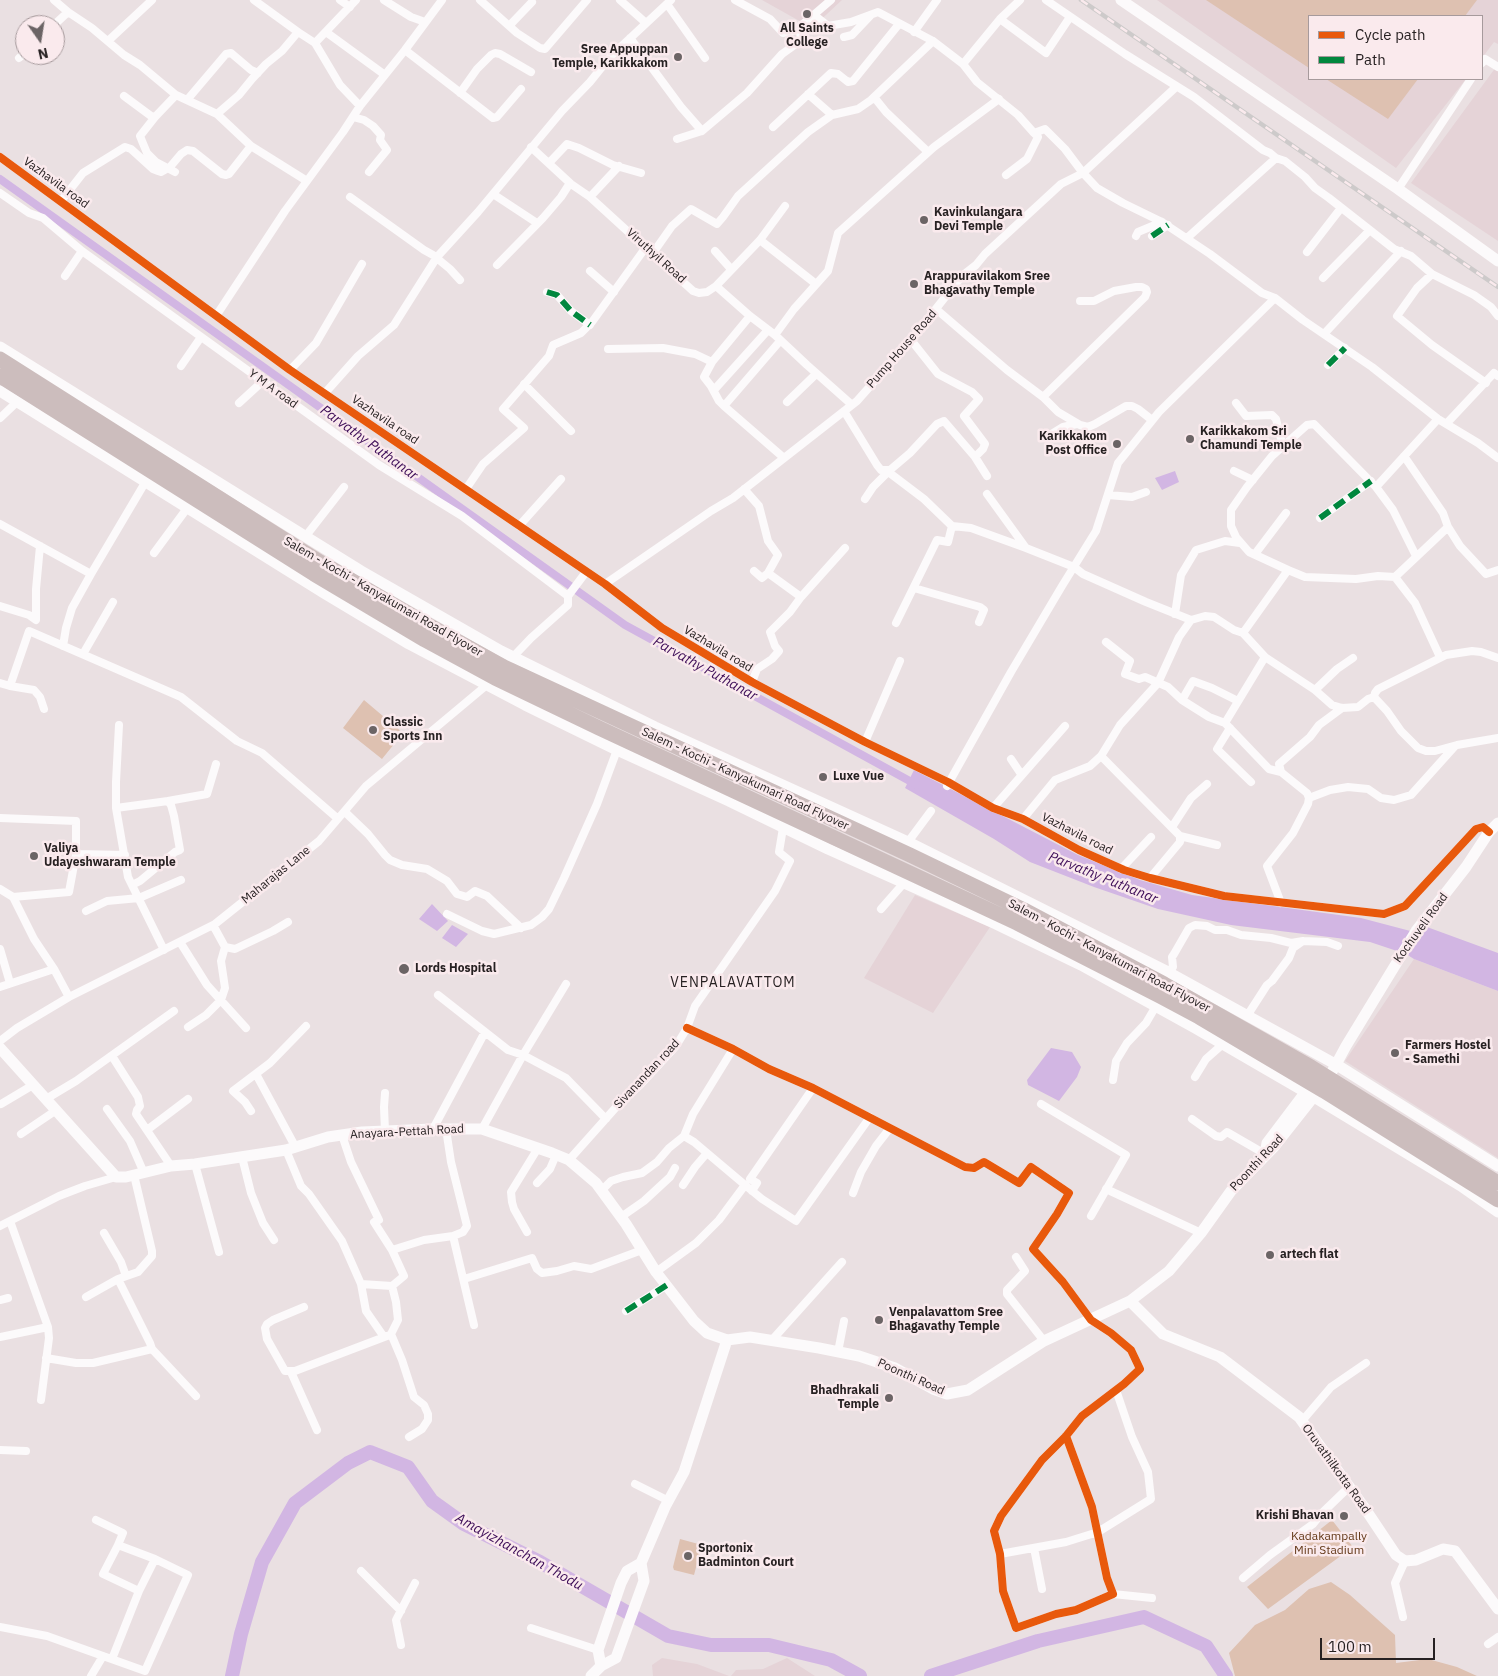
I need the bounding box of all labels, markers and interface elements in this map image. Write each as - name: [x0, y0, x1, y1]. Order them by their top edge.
- marker: All Saints College: [801, 8, 813, 20]
- north arrow: [15, 15, 65, 65]
- legend: [1308, 15, 1483, 80]
- place label: All Saints College: [780, 22, 834, 50]
- text: Cycle path: [1355, 25, 1426, 44]
- place label: Sree Appuppan Temple, Karikkakom: [552, 43, 668, 71]
- text: N: [36, 44, 50, 64]
- text: Path: [1355, 50, 1386, 69]
- marker: Sree Appuppan Temple, Karikkakom: [672, 51, 684, 63]
- street label: Vazhavila road: [20, 154, 92, 212]
- place label: Kavinkulangara Devi Temple: [934, 206, 1022, 234]
- marker: Kavinkulangara Devi Temple: [918, 214, 930, 226]
- street label: Viruthyil Road: [623, 226, 689, 286]
- place label: Arappuravilakom Sree Bhagavathy Temple: [924, 270, 1050, 298]
- marker: Arappuravilakom Sree Bhagavathy Temple: [908, 278, 920, 290]
- street label: Pump House Road: [864, 307, 940, 391]
- street label: Y M A road: [246, 366, 300, 412]
- street label: Vazhavila road: [349, 392, 421, 448]
- water label: Parvathy Puthanar: [317, 402, 421, 484]
- place label: Karikkakom Sri Chamundi Temple: [1200, 425, 1302, 453]
- place label: Karikkakom Post Office: [1039, 430, 1107, 458]
- marker: Karikkakom Sri Chamundi Temple: [1184, 433, 1196, 445]
- marker: Karikkakom Post Office: [1111, 438, 1123, 450]
- street label: Salem - Kochi - Kanyakumari Road Flyover: [281, 534, 485, 660]
- street label: Vazhavila road: [681, 623, 755, 675]
- water label: Parvathy Puthanar: [650, 633, 760, 705]
- place label: Classic Sports Inn: [383, 716, 442, 744]
- marker: Classic Sports Inn: [367, 724, 379, 736]
- street label: Salem - Kochi - Kanyakumari Road Flyover: [639, 724, 851, 834]
- place label: Luxe Vue: [833, 770, 884, 784]
- marker: Luxe Vue: [817, 771, 829, 783]
- street label: Vazhavila road: [1039, 810, 1115, 858]
- place label: Valiya Udayeshwaram Temple: [44, 842, 176, 870]
- street label: Maharajas Lane: [239, 843, 313, 907]
- water label: Parvathy Puthanar: [1046, 848, 1160, 908]
- marker: Valiya Udayeshwaram Temple: [28, 850, 40, 862]
- street label: Kochuveli Road: [1391, 890, 1451, 966]
- street label: Salem - Kochi - Kanyakumari Road Flyover: [1005, 896, 1213, 1016]
- marker: Lords Hospital: [397, 962, 411, 976]
- place label: Lords Hospital: [415, 962, 496, 976]
- district label: VENPALAVATTOM: [669, 975, 797, 991]
- street label: Sivanandan road: [611, 1036, 683, 1112]
- place label: Farmers Hostel - Samethi: [1405, 1039, 1491, 1067]
- marker: Farmers Hostel - Samethi: [1389, 1047, 1401, 1059]
- street label: Anayara-Pettah Road: [350, 1122, 464, 1142]
- street label: Poonthi Road: [1227, 1132, 1287, 1194]
- place label: artech flat: [1280, 1248, 1339, 1262]
- marker: artech flat: [1264, 1249, 1276, 1261]
- place label: Venpalavattom Sree Bhagavathy Temple: [889, 1306, 1003, 1334]
- marker: Venpalavattom Sree Bhagavathy Temple: [873, 1314, 885, 1326]
- street label: Poonthi Road: [875, 1356, 947, 1398]
- place label: Bhadhrakali Temple: [810, 1384, 879, 1412]
- marker: Bhadhrakali Temple: [883, 1392, 895, 1404]
- street label: Oruvathilkotta Road: [1299, 1421, 1373, 1517]
- place label: Krishi Bhavan: [1256, 1509, 1334, 1523]
- water label: Amayizhanchan Thodu: [452, 1510, 586, 1594]
- marker: Krishi Bhavan: [1338, 1510, 1350, 1522]
- park label: Kadakampally Mini Stadium: [1291, 1530, 1367, 1558]
- place label: Sportonix Badminton Court: [698, 1542, 794, 1570]
- marker: Sportonix Badminton Court: [682, 1550, 694, 1562]
- scale bar: [1323, 1628, 1438, 1660]
- text: 100 m: [1328, 1637, 1372, 1656]

